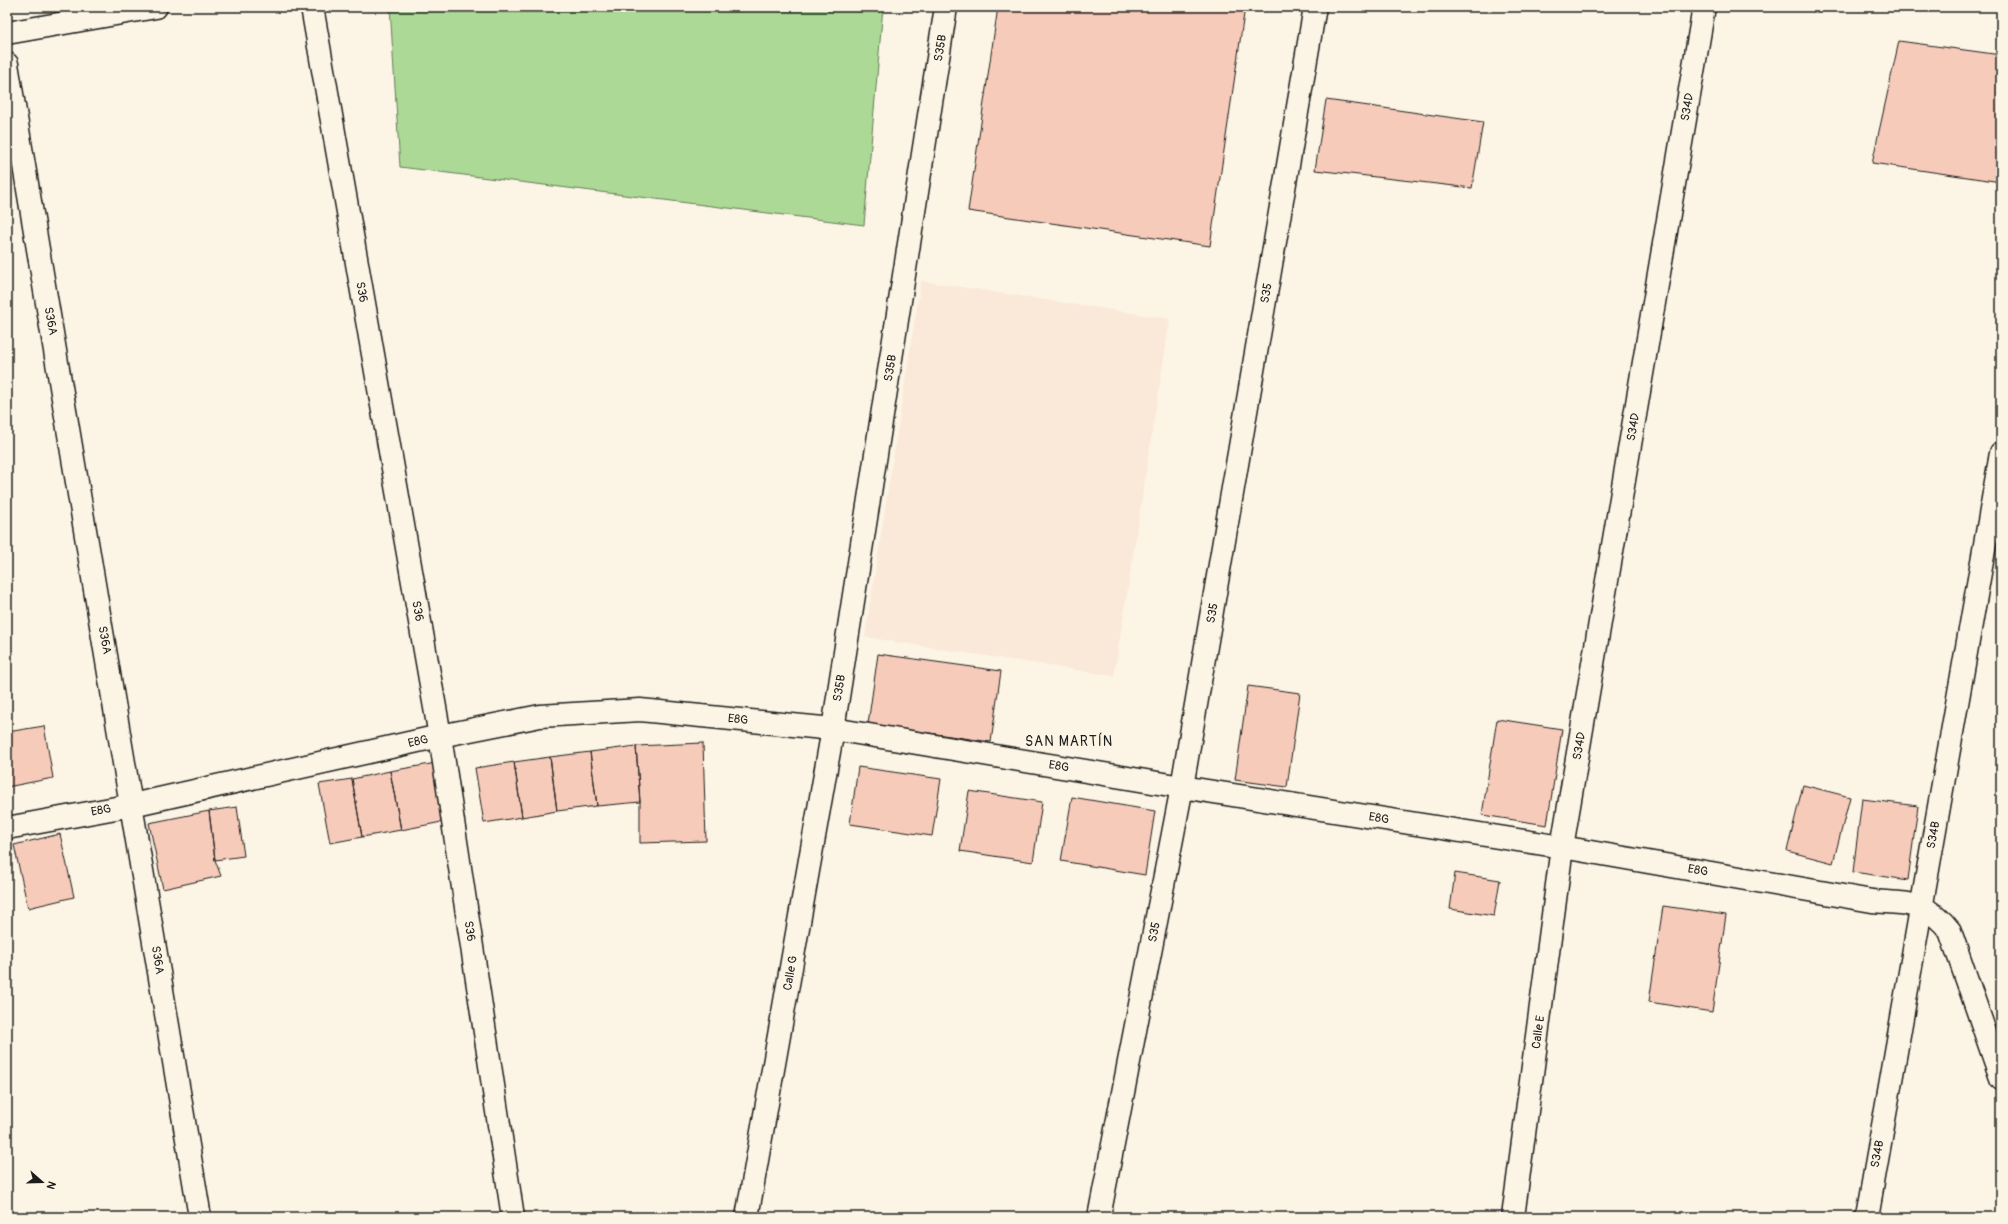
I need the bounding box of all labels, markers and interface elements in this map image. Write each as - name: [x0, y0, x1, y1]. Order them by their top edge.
- street label: S35B: [931, 33, 950, 63]
- street label: S34D: [1678, 91, 1697, 122]
- street label: S36: [352, 281, 371, 304]
- street label: S35: [1257, 282, 1276, 304]
- street label: S36A: [41, 306, 60, 337]
- street label: S35B: [881, 353, 900, 383]
- street label: S34D: [1624, 411, 1643, 442]
- street label: S36: [408, 600, 427, 623]
- street label: S35: [1203, 602, 1222, 624]
- street label: S36A: [95, 625, 114, 656]
- street label: S35B: [830, 673, 849, 703]
- street label: E8G: [727, 711, 749, 728]
- street label: S34D: [1570, 730, 1589, 761]
- street label: E8G: [407, 732, 430, 751]
- district label: SAN MARTÍN: [1025, 732, 1113, 750]
- street label: E8G: [1048, 758, 1070, 775]
- street label: E8G: [90, 801, 112, 820]
- street label: E8G: [1368, 810, 1390, 827]
- street label: S34B: [1924, 820, 1943, 850]
- street label: E8G: [1687, 861, 1709, 880]
- street label: S36: [460, 920, 479, 942]
- street label: S35: [1145, 921, 1164, 943]
- street label: S36A: [148, 945, 167, 976]
- street label: Calle G: [780, 954, 801, 992]
- street label: Calle E: [1529, 1014, 1548, 1050]
- street label: S34B: [1868, 1139, 1887, 1169]
- north arrow: [22, 1162, 62, 1202]
- text: N: [43, 1180, 58, 1191]

